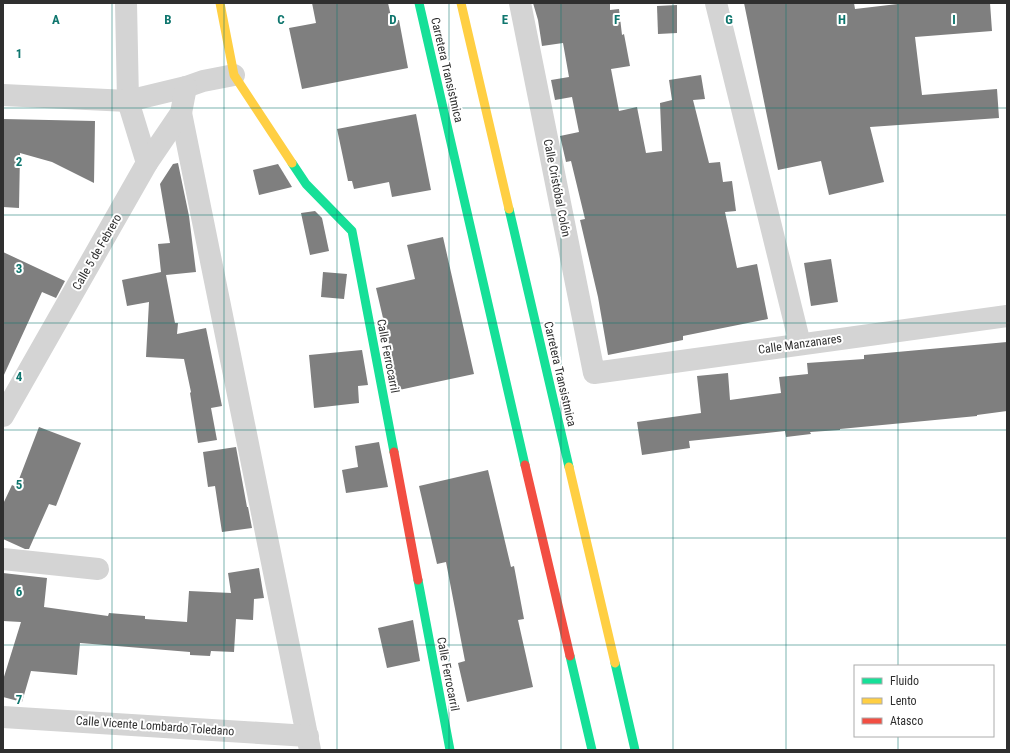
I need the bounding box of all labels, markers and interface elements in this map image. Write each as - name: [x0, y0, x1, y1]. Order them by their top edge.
- text: A: [52, 12, 60, 27]
- text: B: [164, 12, 172, 27]
- text: C: [277, 12, 285, 27]
- text: D: [389, 12, 397, 27]
- text: E: [502, 12, 509, 27]
- text: F: [614, 12, 620, 27]
- text: G: [725, 12, 733, 27]
- text: H: [838, 12, 846, 27]
- text: I: [952, 12, 956, 27]
- street label: Carretera Transistmica: [428, 16, 466, 124]
- text: 1: [16, 46, 22, 61]
- street label: Calle Cristóbal Colón: [541, 138, 573, 238]
- text: 2: [16, 154, 23, 169]
- street label: Calle 5 de Febrero: [70, 212, 124, 292]
- text: 3: [16, 261, 22, 276]
- street label: Calle Ferrocarril: [374, 318, 402, 394]
- street label: Carretera Transistmica: [541, 320, 579, 428]
- street label: Calle Manzanares: [757, 331, 843, 357]
- text: 4: [16, 369, 23, 384]
- text: 5: [16, 477, 23, 492]
- text: 6: [16, 584, 23, 599]
- street label: Calle Ferrocarril: [434, 636, 462, 712]
- legend: [854, 665, 994, 737]
- text: Fluido: [890, 674, 919, 688]
- text: 7: [16, 692, 23, 707]
- text: Lento: [890, 694, 917, 708]
- street label: Calle Vicente Lombardo Toledano: [75, 713, 235, 739]
- text: Atasco: [890, 714, 923, 728]

